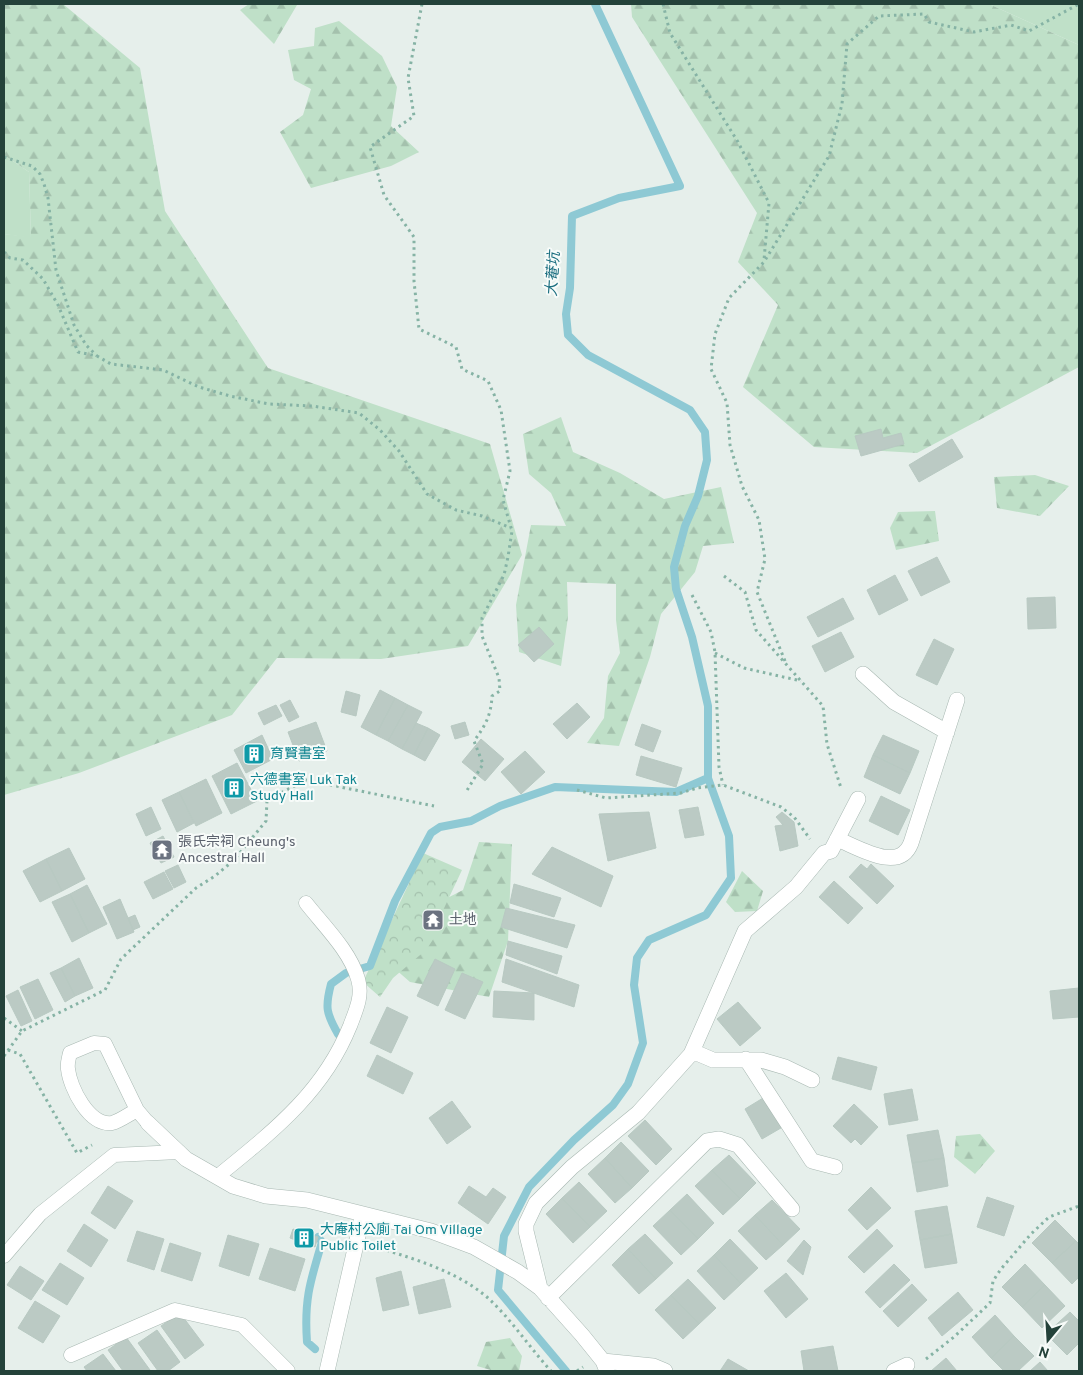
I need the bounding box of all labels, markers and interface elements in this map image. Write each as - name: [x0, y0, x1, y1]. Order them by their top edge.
- water label: 大菴坑: [543, 249, 565, 297]
- building icon: 育賢書室: [242, 742, 266, 766]
- place label: 育賢書室: [270, 745, 326, 763]
- place label: 六德書室 Luk Tak Study Hall: [250, 771, 357, 805]
- building icon: 六德書室 Luk Tak Study Hall: [222, 776, 246, 800]
- place label: 張氏宗祠 Cheung's Ancestral Hall: [178, 834, 296, 867]
- temple icon: 張氏宗祠 Cheung's Ancestral Hall: [150, 838, 174, 862]
- temple icon: 土地: [421, 908, 445, 932]
- place label: 土地: [449, 912, 477, 929]
- place label: 大庵村公廁 Tai Om Village Public Toilet: [320, 1221, 483, 1255]
- building icon: 大庵村公廁 Tai Om Village Public Toilet: [292, 1226, 316, 1250]
- north arrow: [1023, 1315, 1073, 1365]
- text: N: [1037, 1341, 1052, 1361]

